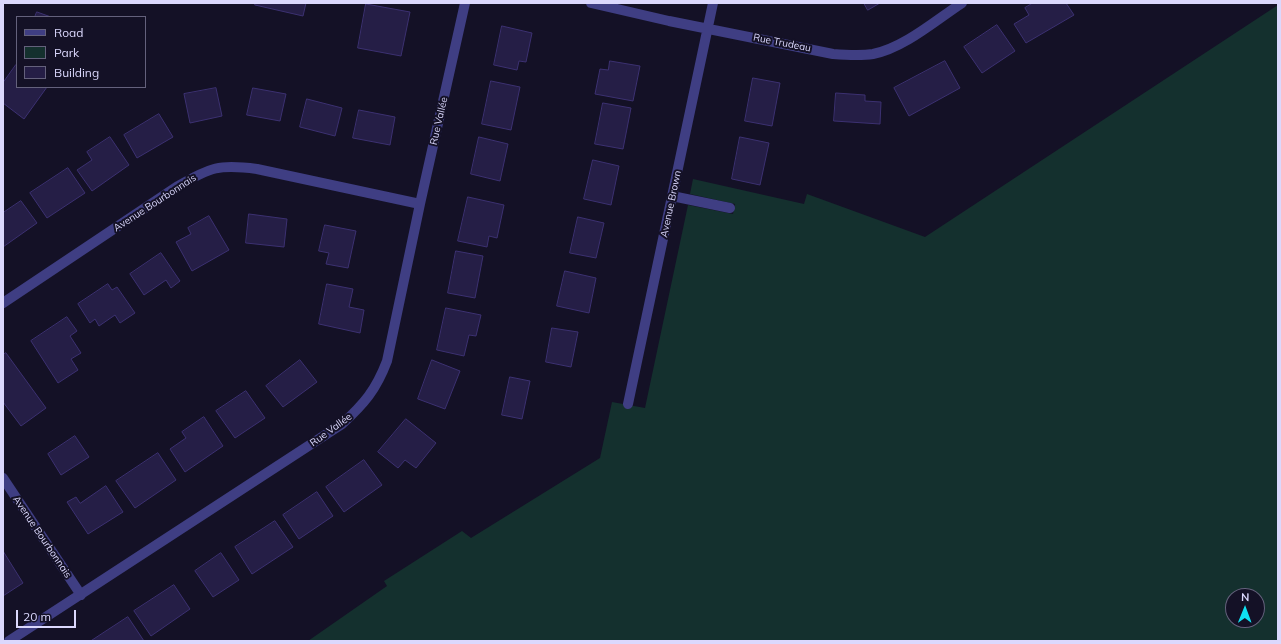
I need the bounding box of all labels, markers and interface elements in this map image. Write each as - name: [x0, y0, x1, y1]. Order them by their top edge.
- legend: [16, 16, 146, 88]
- text: Road: [54, 25, 83, 40]
- street label: Rue Trudeau: [752, 32, 812, 54]
- text: Park: [54, 45, 79, 60]
- text: Building: [54, 65, 99, 80]
- street label: Rue Vallée: [428, 96, 450, 146]
- street label: Avenue Brown: [658, 169, 684, 239]
- street label: Avenue Bourbonnais: [111, 172, 199, 234]
- street label: Rue Vallée: [308, 411, 354, 449]
- street label: Avenue Bourbonnais: [10, 494, 74, 580]
- north arrow: [1225, 588, 1265, 628]
- text: N: [1241, 590, 1249, 604]
- scale bar: [18, 602, 78, 628]
- text: 20 m: [23, 609, 51, 624]

